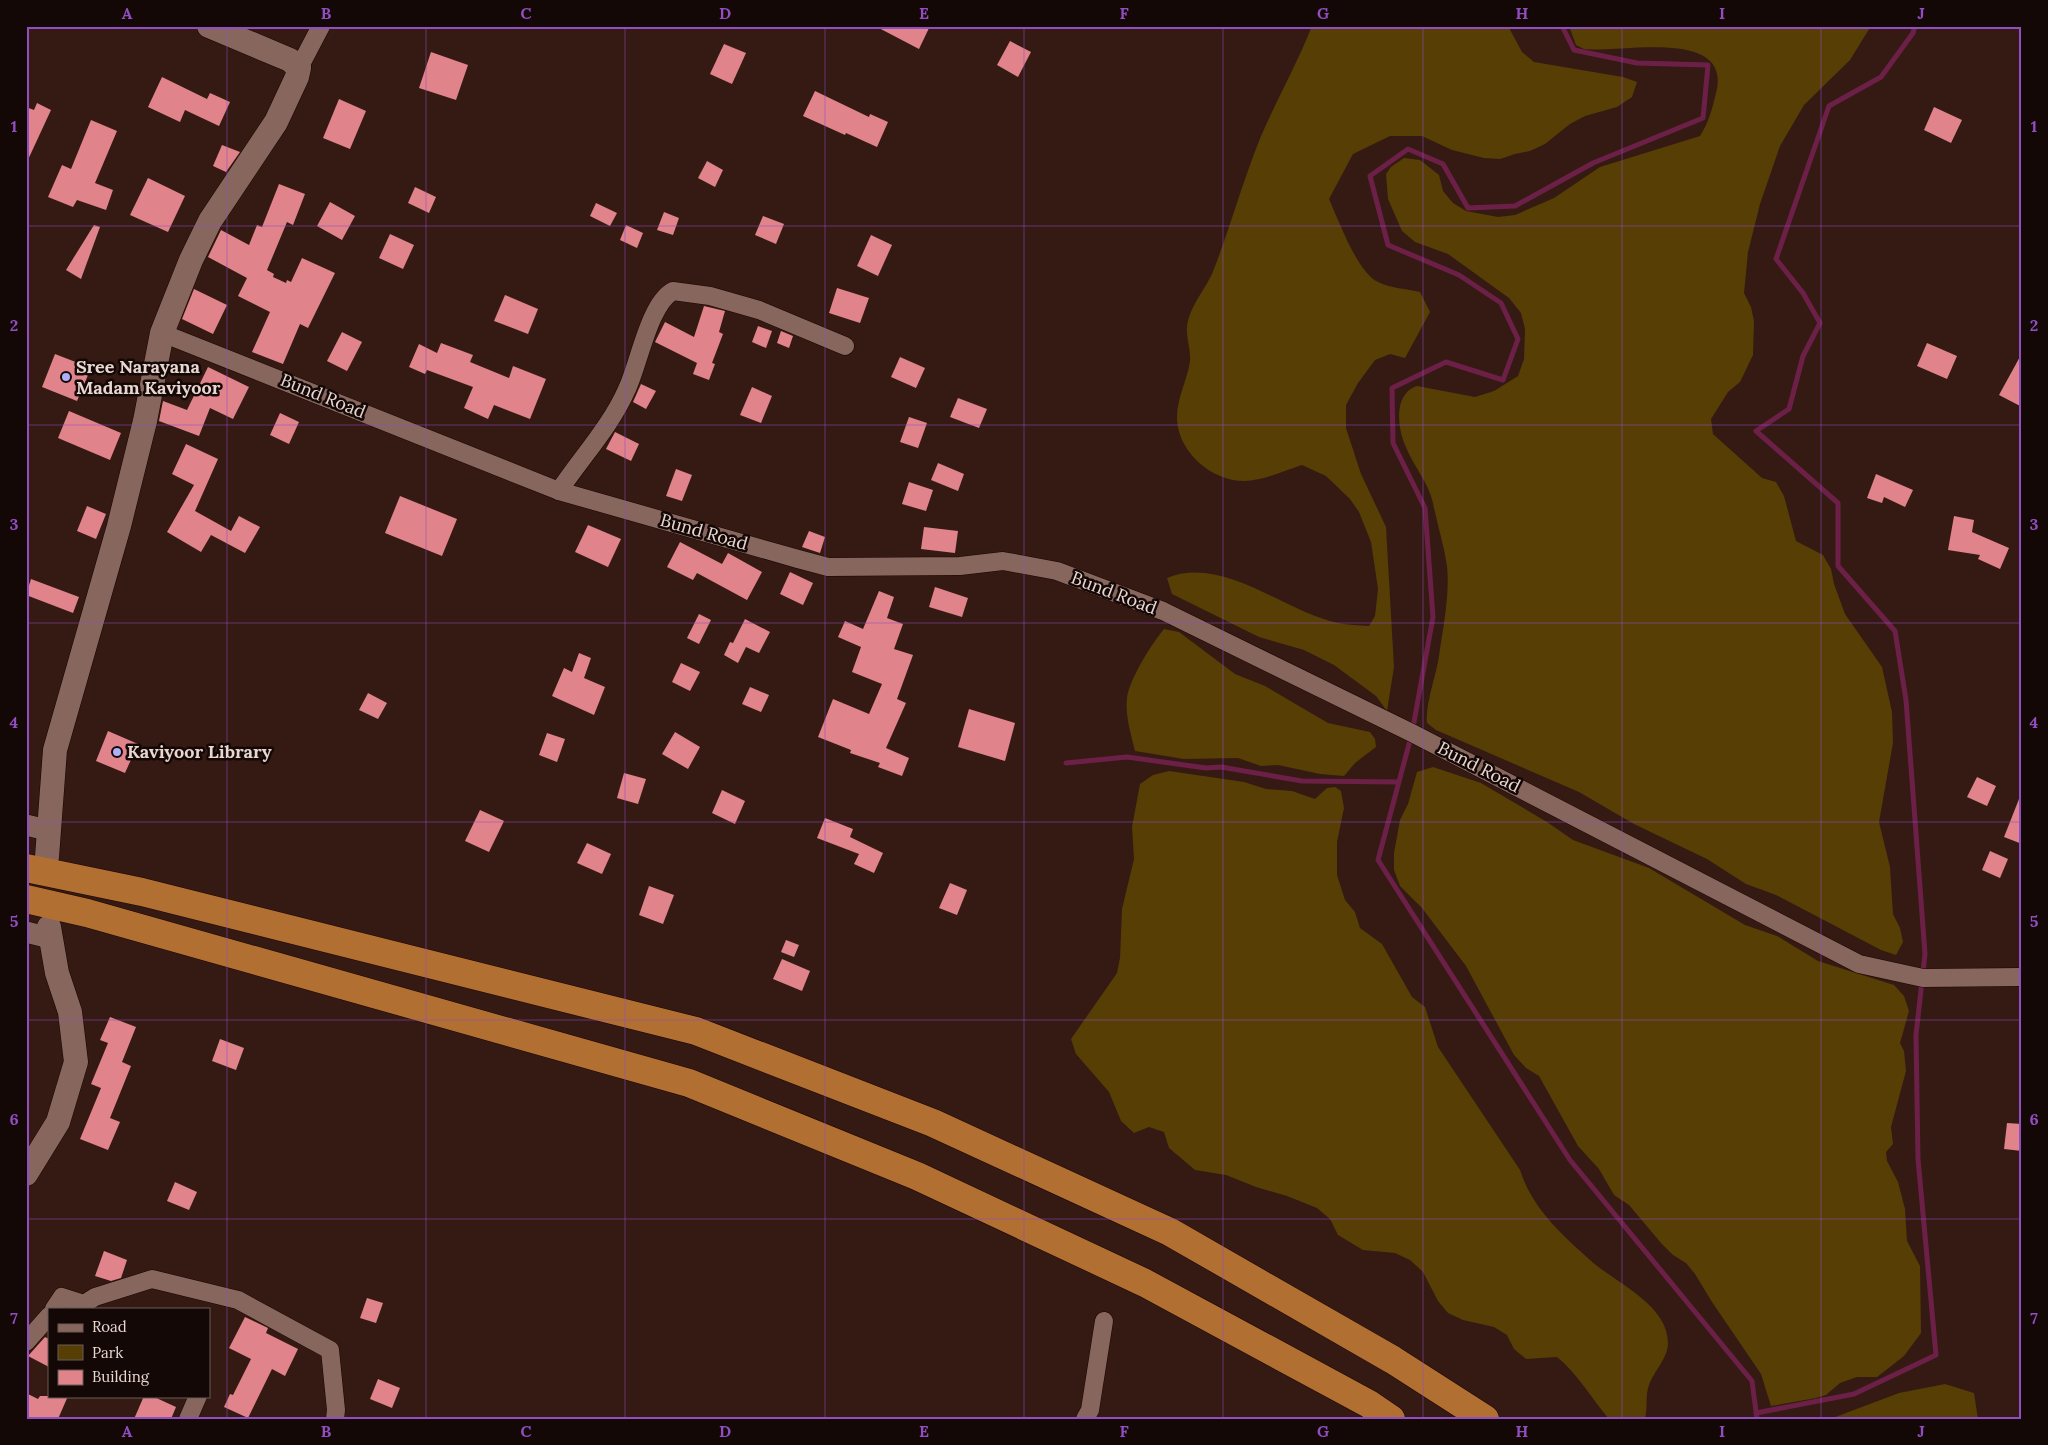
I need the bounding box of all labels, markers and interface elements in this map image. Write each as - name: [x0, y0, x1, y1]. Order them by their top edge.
- text: A: [122, 3, 133, 23]
- text: B: [321, 3, 332, 23]
- text: C: [520, 3, 532, 23]
- text: D: [719, 3, 731, 23]
- text: E: [919, 3, 929, 23]
- text: F: [1119, 3, 1129, 23]
- text: G: [1317, 3, 1329, 23]
- text: H: [1516, 3, 1529, 23]
- text: I: [1719, 3, 1725, 23]
- text: J: [1917, 3, 1925, 23]
- text: 1: [11, 116, 17, 136]
- text: 1: [2031, 116, 2037, 136]
- text: 2: [10, 315, 18, 335]
- text: 2: [2030, 315, 2038, 335]
- place label: Sree Narayana Madam Kaviyoor: [76, 355, 221, 399]
- street label: Bund Road: [277, 368, 369, 423]
- marker: Sree Narayana Madam Kaviyoor: [60, 371, 72, 383]
- street label: Bund Road: [658, 508, 751, 555]
- text: 3: [10, 514, 19, 534]
- text: 3: [2030, 514, 2039, 534]
- street label: Bund Road: [1068, 566, 1161, 619]
- text: 4: [10, 712, 19, 732]
- text: 4: [2030, 712, 2039, 732]
- street label: Bund Road: [1434, 736, 1525, 797]
- place label: Kaviyoor Library: [127, 740, 272, 763]
- marker: Kaviyoor Library: [111, 746, 123, 758]
- text: 5: [10, 911, 19, 931]
- text: 5: [2030, 911, 2039, 931]
- text: 6: [9, 1109, 19, 1129]
- text: 6: [2029, 1109, 2039, 1129]
- text: 7: [10, 1308, 18, 1328]
- legend: [48, 1308, 210, 1398]
- text: 7: [2030, 1308, 2038, 1328]
- text: Road: [92, 1317, 127, 1336]
- text: Park: [92, 1343, 123, 1362]
- text: Building: [92, 1367, 150, 1386]
- text: A: [122, 1421, 133, 1441]
- text: B: [321, 1421, 332, 1441]
- text: C: [520, 1421, 532, 1441]
- text: D: [719, 1421, 731, 1441]
- text: E: [919, 1421, 929, 1441]
- text: F: [1119, 1421, 1129, 1441]
- text: G: [1317, 1421, 1329, 1441]
- text: H: [1516, 1421, 1529, 1441]
- text: I: [1719, 1421, 1725, 1441]
- text: J: [1917, 1421, 1925, 1441]

